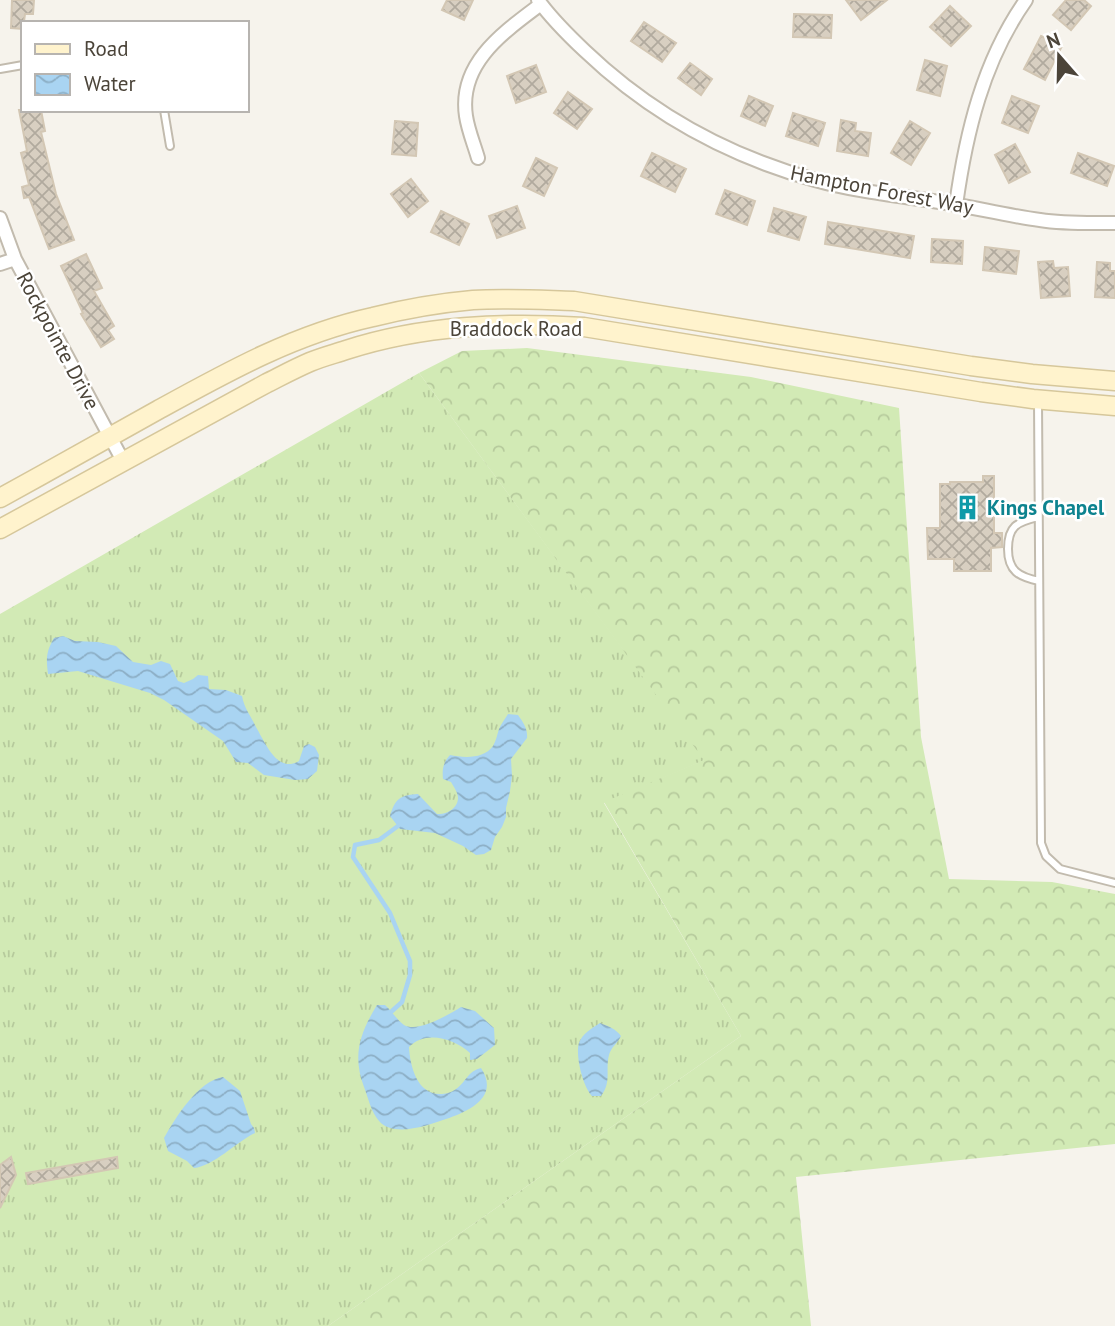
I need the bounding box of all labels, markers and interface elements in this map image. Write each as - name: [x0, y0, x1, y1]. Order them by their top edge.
- legend: [21, 21, 248, 112]
- north arrow: [1024, 21, 1094, 91]
- text: N: [1043, 27, 1063, 53]
- text: Road: [84, 35, 128, 62]
- text: Water: [84, 70, 136, 97]
- street label: Hampton Forest Way: [788, 159, 976, 221]
- street label: Rockpointe Drive: [11, 267, 106, 414]
- street label: Braddock Road: [450, 315, 582, 342]
- building icon: Kings Chapel: [953, 494, 981, 522]
- place label: Kings Chapel: [987, 494, 1105, 521]

